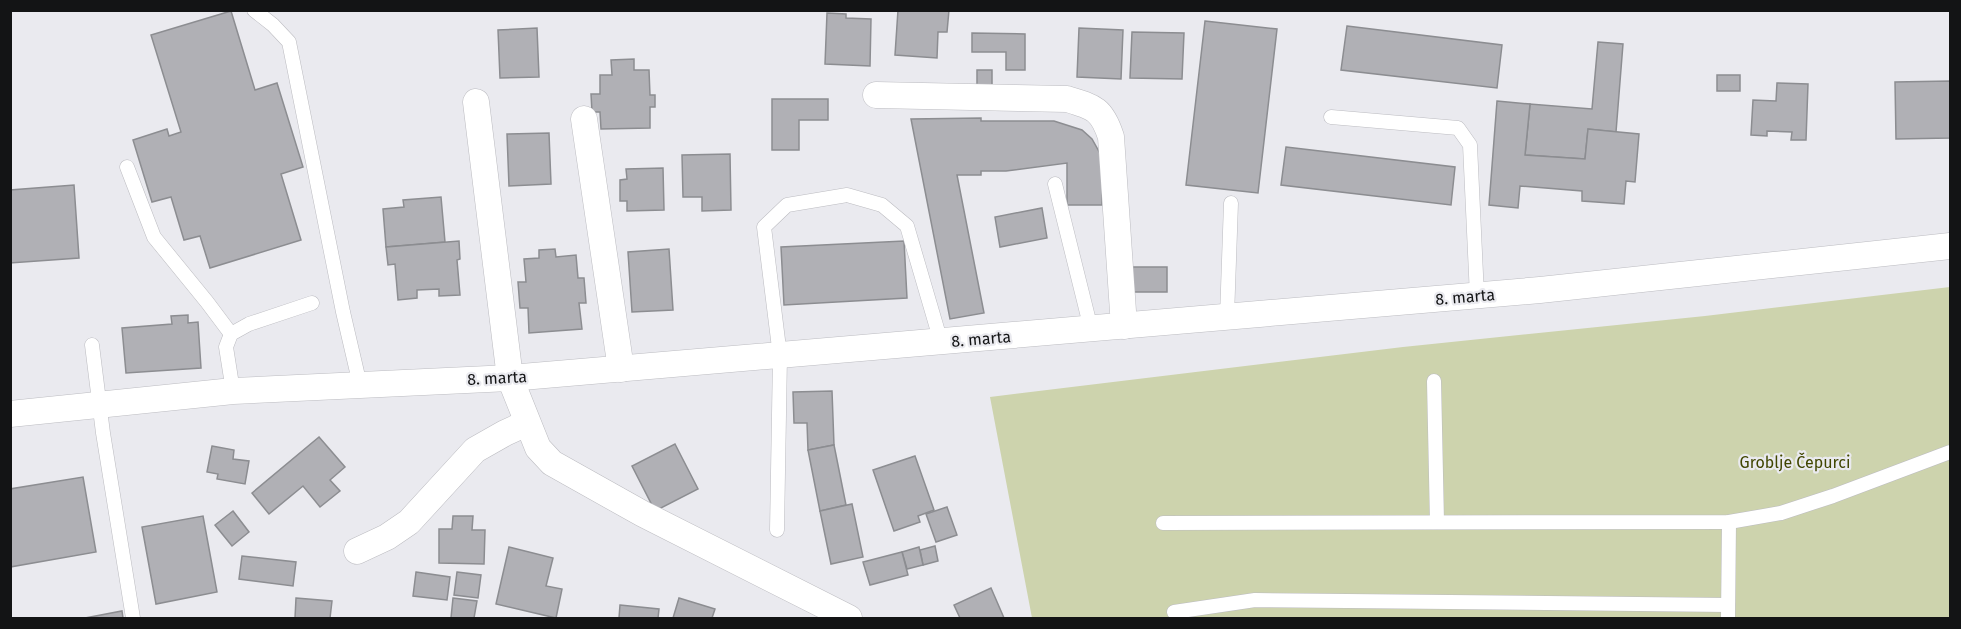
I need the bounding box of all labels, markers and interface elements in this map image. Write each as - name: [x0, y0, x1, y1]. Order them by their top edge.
- street label: 8. marta: [1434, 285, 1496, 309]
- street label: 8. marta: [950, 327, 1012, 351]
- street label: 8. marta: [467, 367, 527, 389]
- park label: Groblje Čepurci: [1740, 452, 1850, 472]

